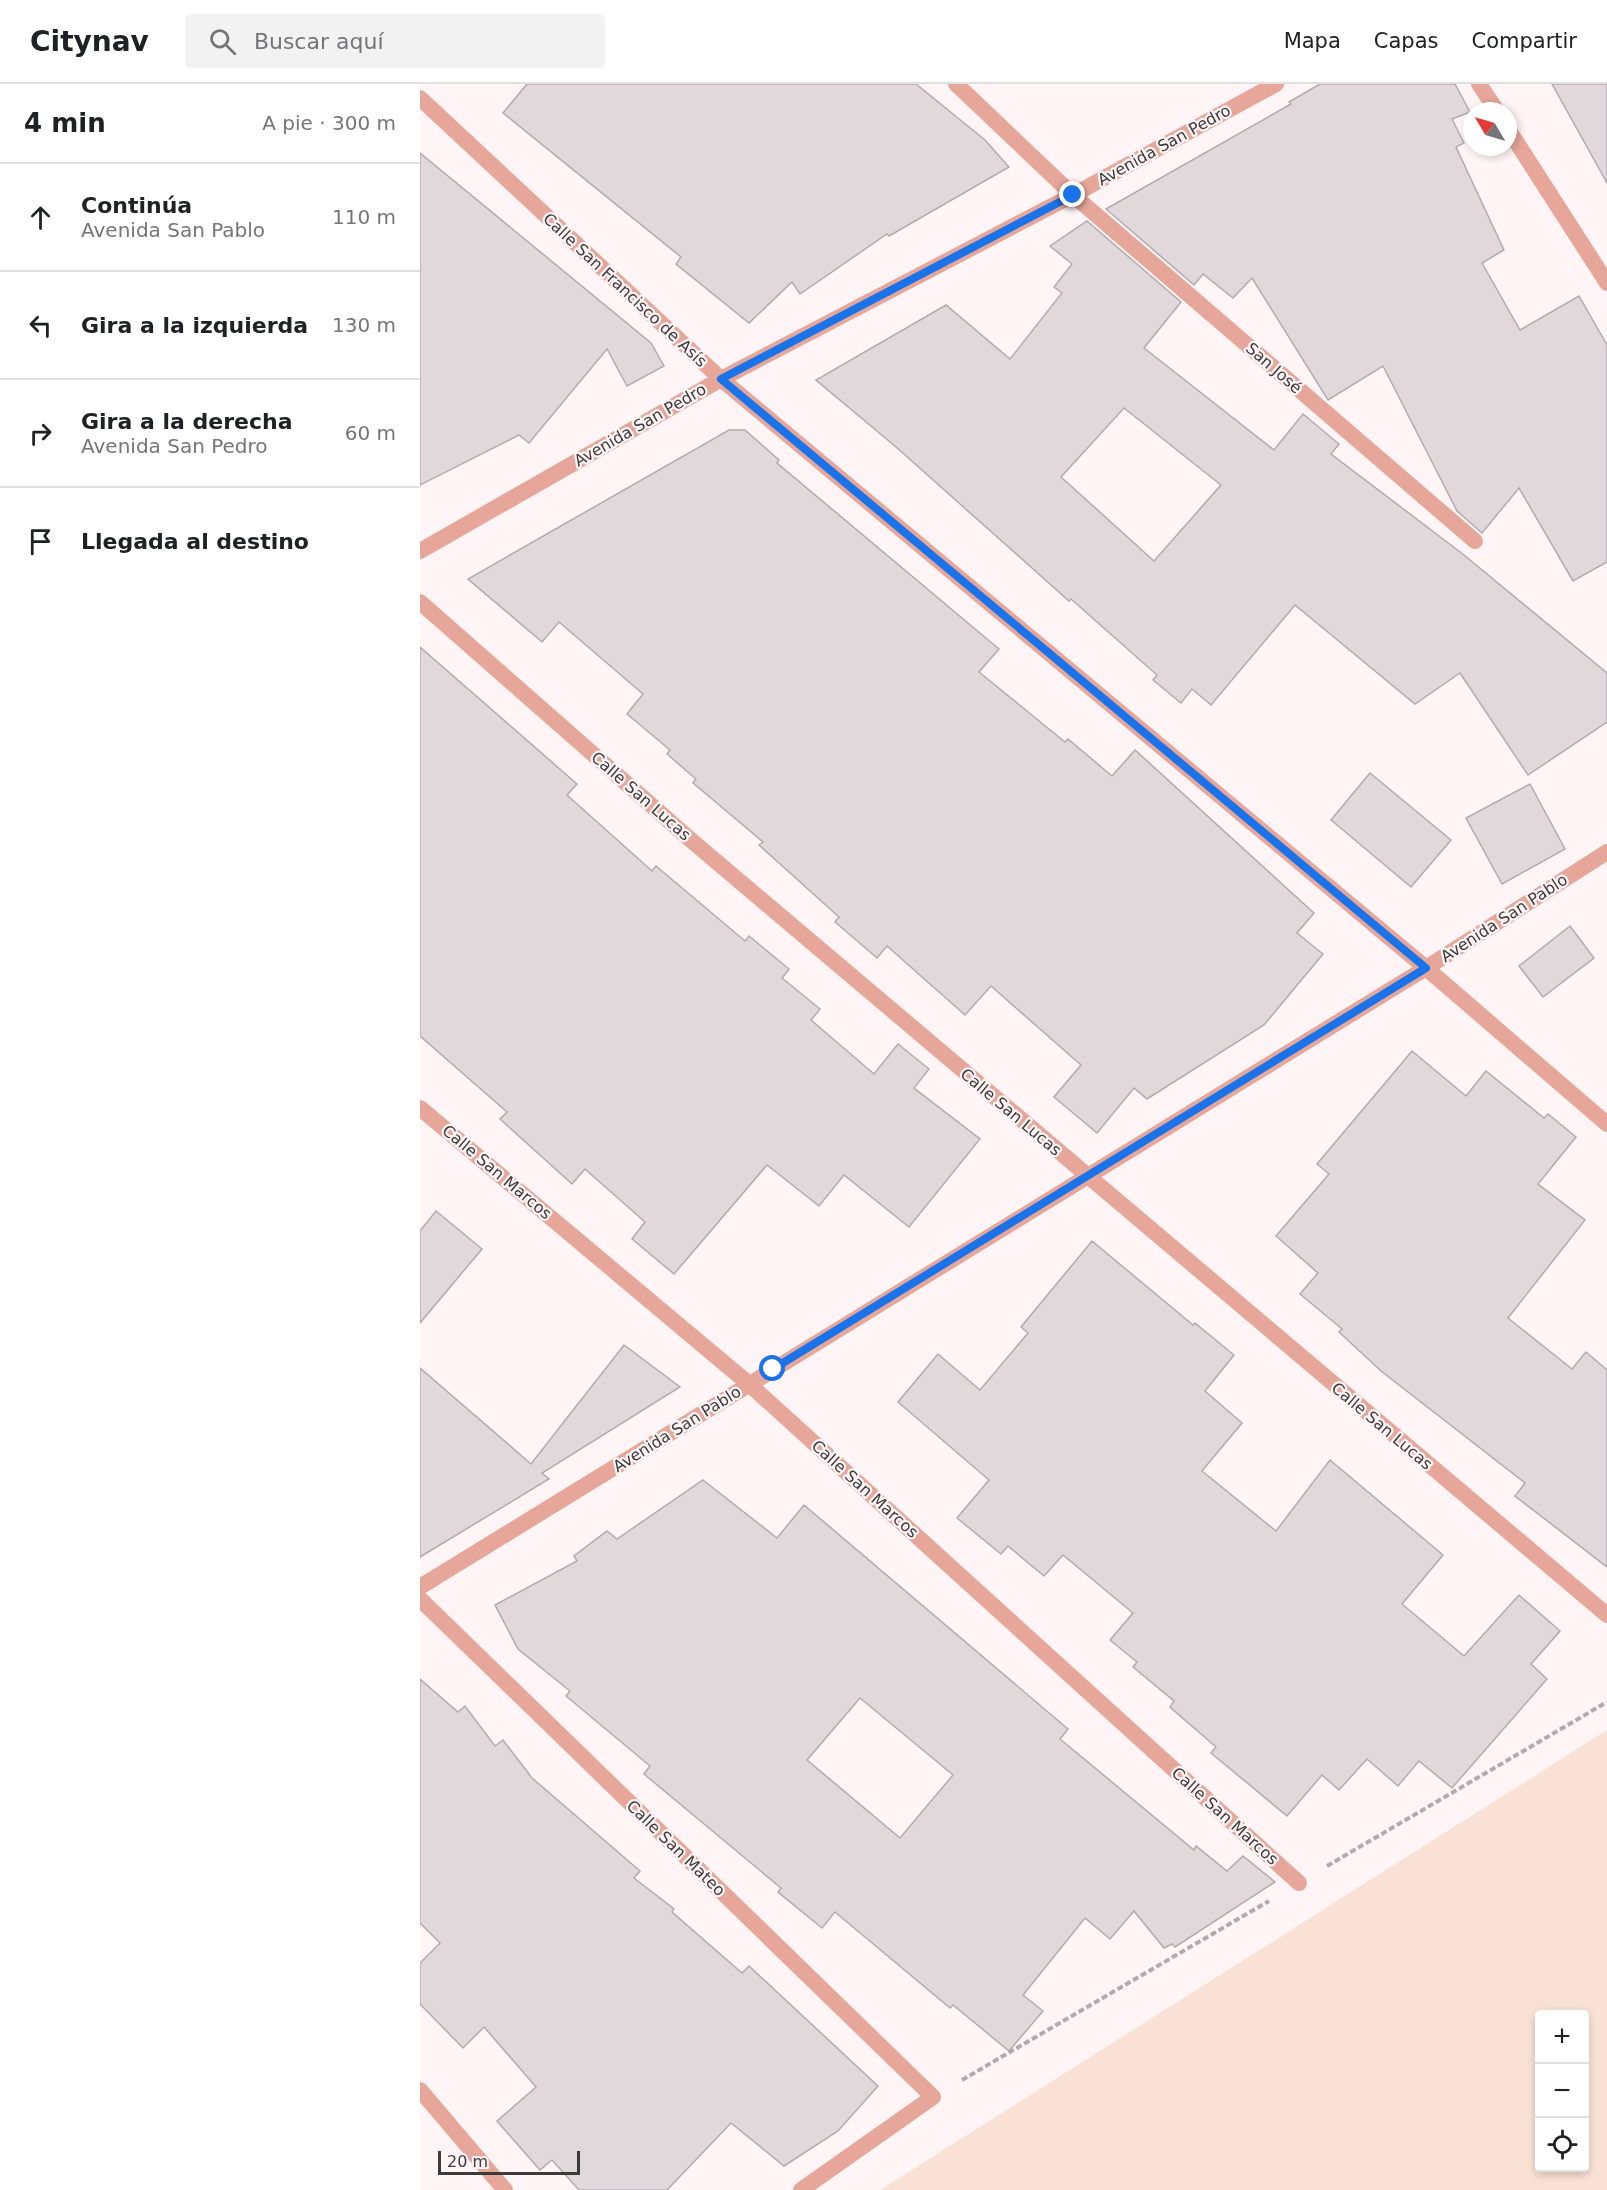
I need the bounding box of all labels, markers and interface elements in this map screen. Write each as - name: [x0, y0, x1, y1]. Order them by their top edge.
- search box: [185, 14, 605, 68]
- text: Citynav: [30, 25, 149, 58]
- icon: search: [206, 25, 239, 58]
- text: Buscar aquí: [254, 29, 384, 54]
- text: Mapa: [1284, 29, 1341, 53]
- text: Capas: [1374, 29, 1438, 53]
- text: Compartir: [1471, 29, 1577, 53]
- street label: Avenida San Pedro: [1094, 101, 1234, 189]
- north arrow: [1463, 102, 1517, 156]
- text: 4 min: [24, 108, 106, 138]
- text: A pie · 300 m: [262, 111, 396, 135]
- route end: [1059, 181, 1085, 207]
- text: Continúa: [81, 193, 192, 218]
- icon: ahead: [24, 201, 57, 234]
- text: 110 m: [332, 205, 396, 229]
- street label: Calle San Francisco de Asís: [539, 209, 711, 371]
- text: Avenida San Pablo: [81, 218, 265, 242]
- icon: left: [24, 309, 57, 342]
- text: Gira a la izquierda: [81, 313, 308, 338]
- text: 130 m: [332, 313, 396, 337]
- street label: San José: [1242, 339, 1306, 397]
- street label: Avenida San Pedro: [571, 379, 709, 471]
- text: Gira a la derecha: [81, 409, 293, 434]
- icon: right: [24, 417, 57, 450]
- text: 60 m: [345, 421, 396, 445]
- text: Avenida San Pedro: [81, 434, 268, 458]
- icon: arrive: [24, 525, 57, 558]
- text: Llegada al destino: [81, 529, 309, 554]
- street label: Calle San Lucas: [587, 748, 695, 844]
- street label: Avenida San Pablo: [1437, 870, 1571, 966]
- street label: Calle San Lucas: [957, 1064, 1065, 1160]
- street label: Calle San Marcos: [439, 1121, 555, 1223]
- route start: [759, 1355, 785, 1381]
- street label: Calle San Lucas: [1328, 1378, 1436, 1474]
- street label: Avenida San Pablo: [610, 1382, 744, 1476]
- street label: Calle San Marcos: [808, 1436, 922, 1542]
- street label: Calle San Marcos: [1168, 1763, 1282, 1869]
- street label: Calle San Mateo: [623, 1796, 729, 1900]
- map controls: [1535, 2010, 1589, 2172]
- button: +: [1535, 2010, 1589, 2064]
- button: −: [1535, 2064, 1589, 2118]
- button: locate: [1535, 2118, 1589, 2172]
- scale bar: [438, 2148, 580, 2176]
- text: 20 m: [447, 2152, 488, 2171]

